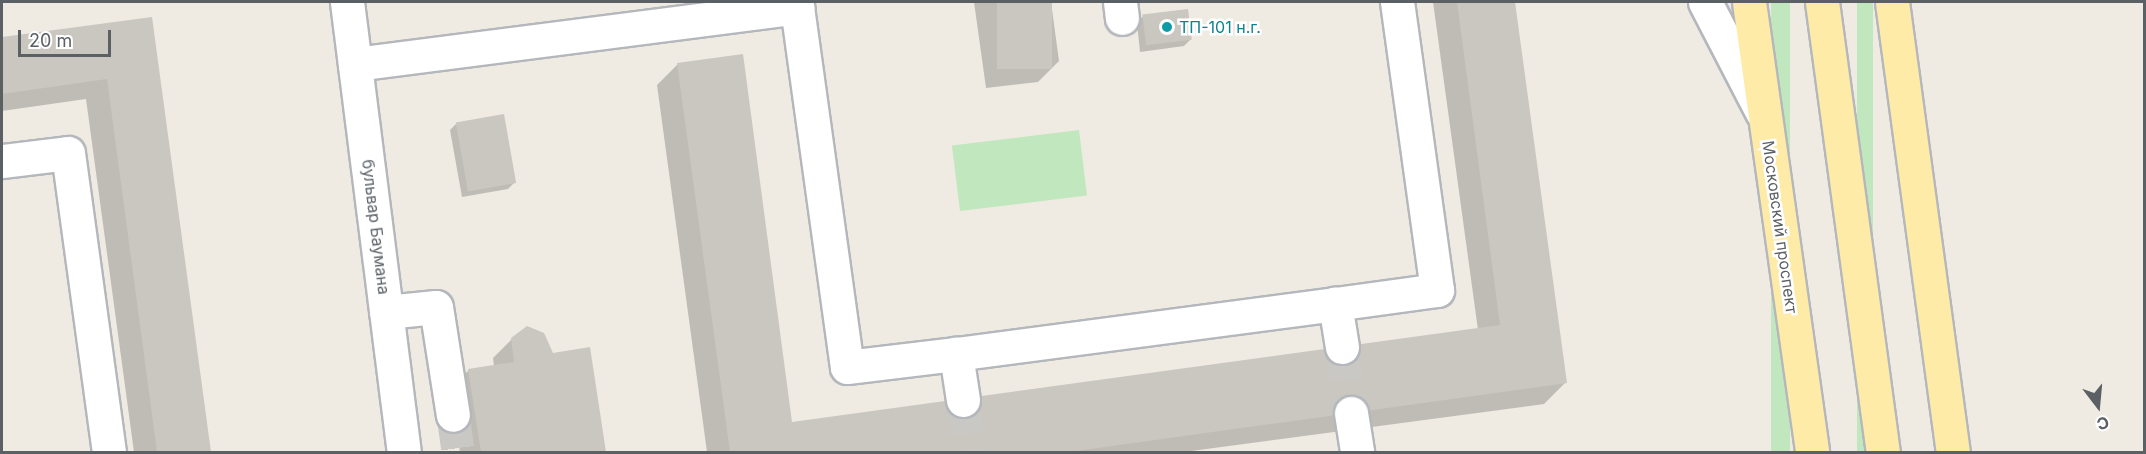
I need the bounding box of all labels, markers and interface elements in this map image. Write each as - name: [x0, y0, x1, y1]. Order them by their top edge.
- place label: ТП-101 н.г.: [1179, 17, 1261, 37]
- scale bar: [21, 18, 114, 56]
- marker: ТП-101 н.г.: [1160, 20, 1174, 34]
- text: 20 m: [29, 30, 72, 51]
- street label: Московский проспект: [1758, 139, 1802, 315]
- street label: бульвар Баумана: [358, 158, 394, 296]
- north arrow: [2068, 376, 2128, 436]
- text: С: [2095, 412, 2111, 435]

